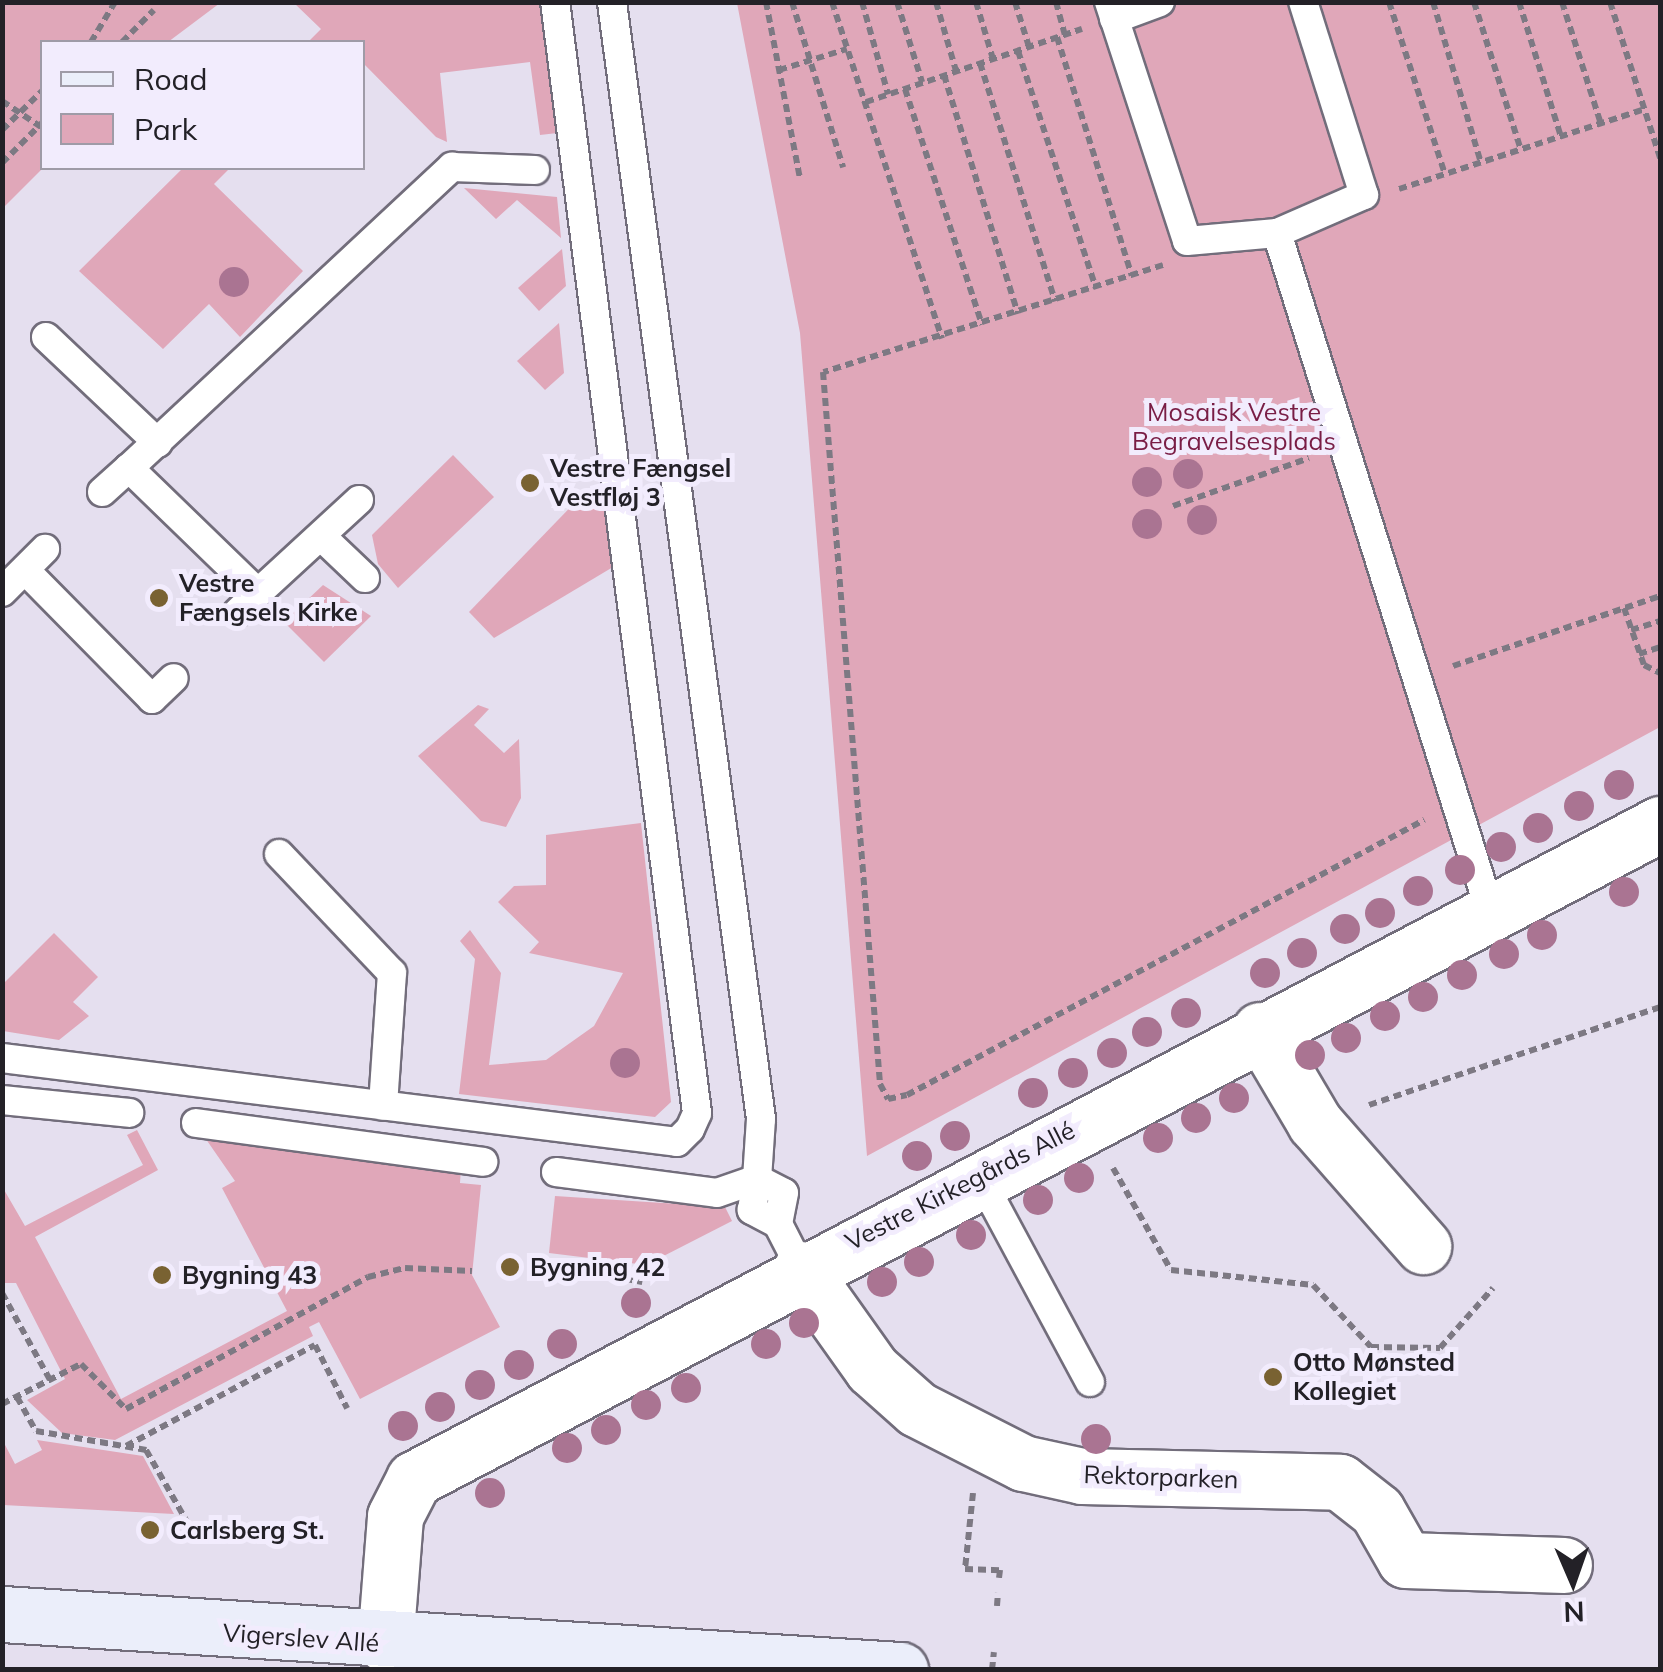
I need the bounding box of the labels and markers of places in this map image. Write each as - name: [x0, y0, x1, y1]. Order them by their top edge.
- place label: Vestre Fængsel Vestfløj 3: [550, 454, 731, 513]
- marker: Vestre Fængsel Vestfløj 3: [519, 472, 541, 494]
- place label: Vestre Fængsels Kirke: [179, 569, 358, 628]
- marker: Vestre Fængsels Kirke: [148, 587, 170, 609]
- place label: Bygning 42: [530, 1252, 665, 1282]
- marker: Bygning 42: [499, 1256, 521, 1278]
- place label: Bygning 43: [182, 1260, 317, 1290]
- marker: Bygning 43: [151, 1264, 173, 1286]
- place label: Otto Mønsted Kollegiet: [1293, 1348, 1455, 1407]
- marker: Otto Mønsted Kollegiet: [1262, 1366, 1284, 1388]
- place label: Carlsberg St.: [170, 1515, 324, 1545]
- marker: Carlsberg St.: [139, 1519, 161, 1541]

